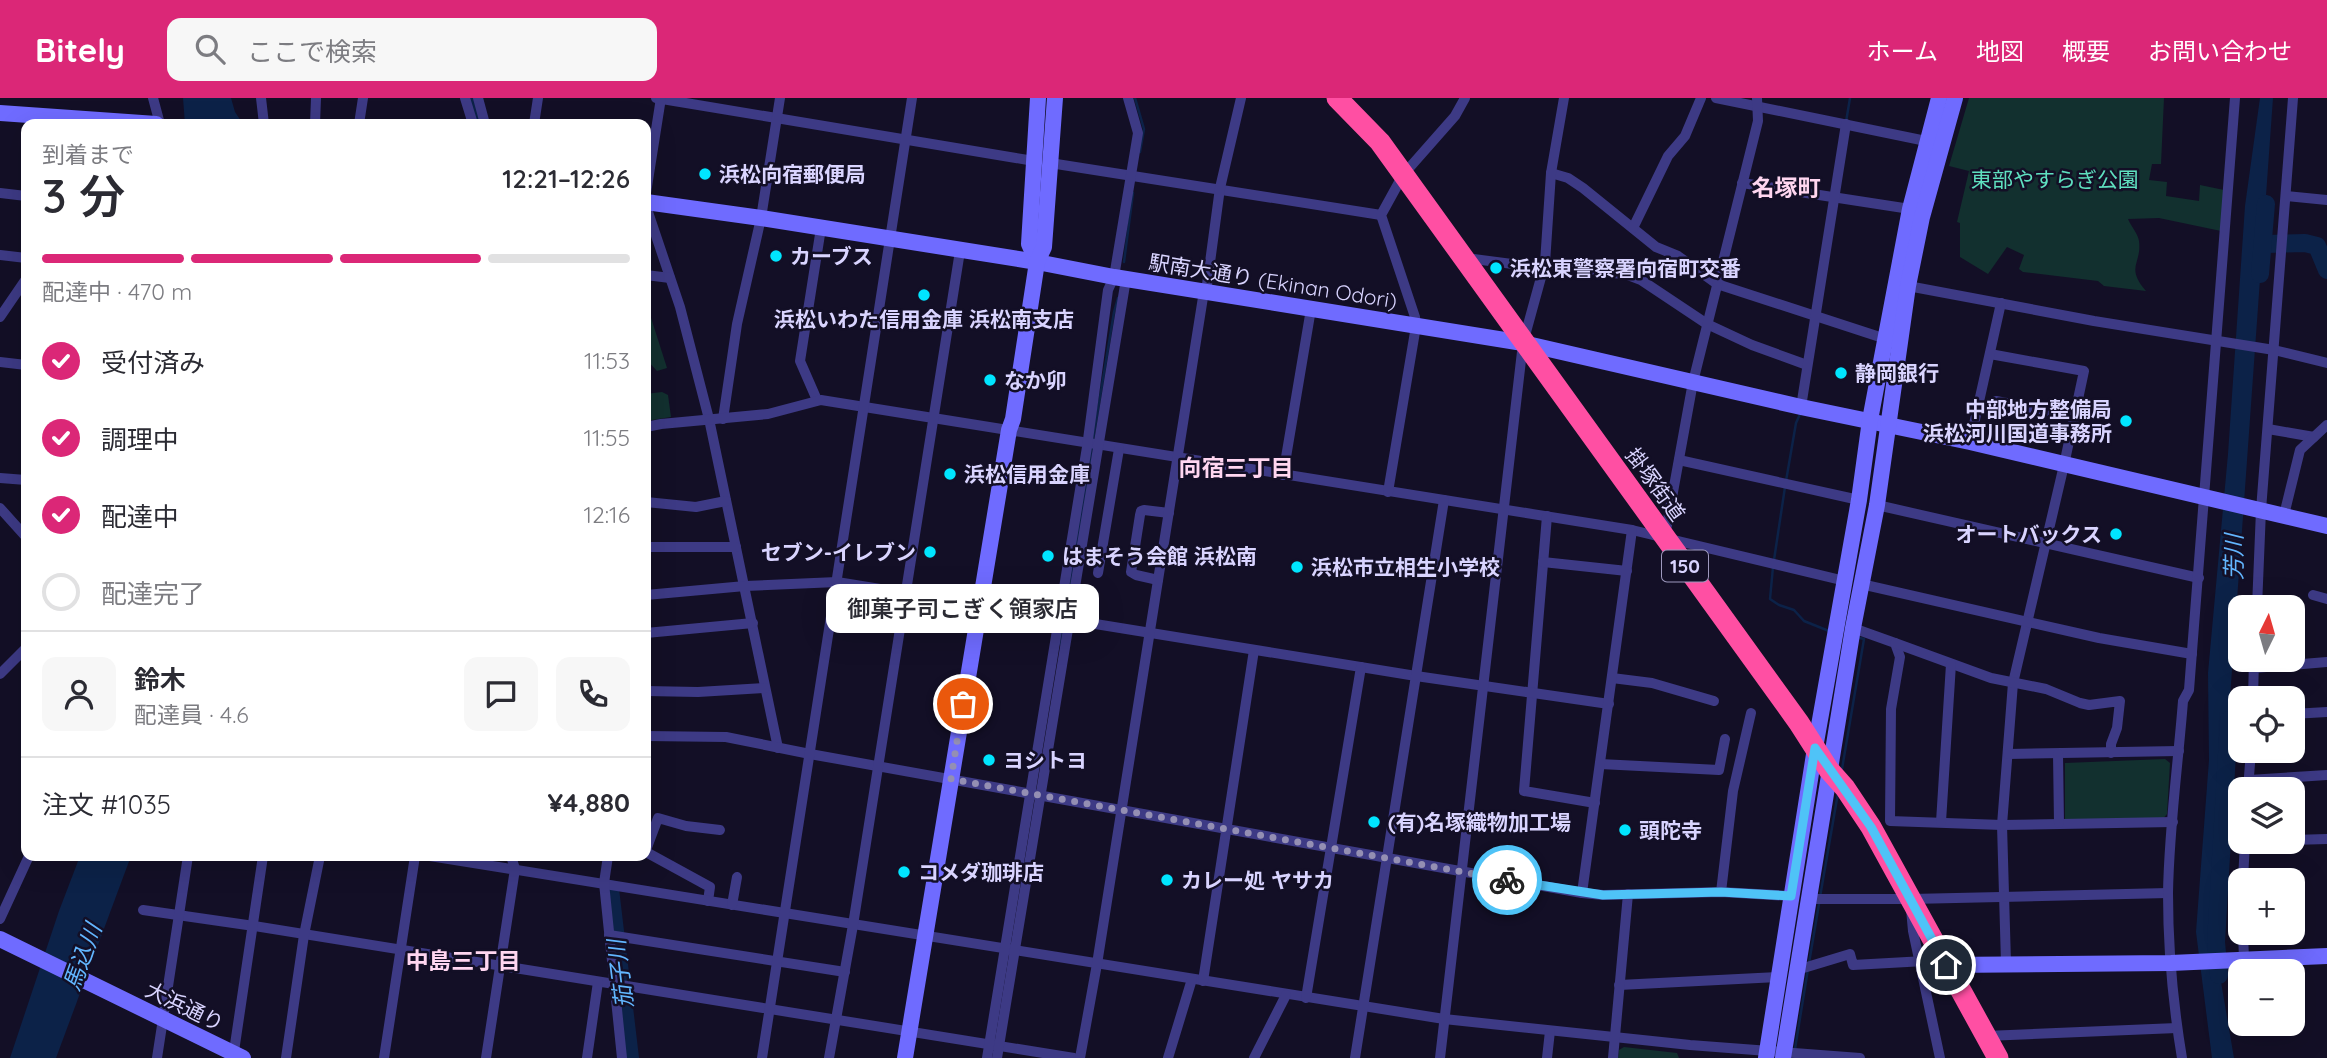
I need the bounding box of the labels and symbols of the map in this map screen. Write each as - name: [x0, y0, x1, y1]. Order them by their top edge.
- place label: 浜松向宿郵便局: [719, 161, 866, 187]
- marker: 浜松向宿郵便局: [697, 166, 713, 182]
- park label: 東部やすらぎ公園: [1971, 166, 2139, 192]
- district label: 名塚町: [1752, 173, 1821, 202]
- place label: カーブス: [790, 243, 873, 269]
- marker: カーブス: [768, 248, 784, 264]
- street label: 駅南大通り (Ekinan Odori): [1147, 249, 1399, 313]
- place label: 浜松東警察署向宿町交番: [1510, 255, 1741, 281]
- marker: 浜松東警察署向宿町交番: [1488, 260, 1504, 276]
- marker: 浜松いわた信用金庫 浜松南支店: [916, 287, 932, 303]
- place label: 浜松いわた信用金庫 浜松南支店: [774, 306, 1074, 332]
- place label: 静岡銀行: [1855, 360, 1939, 386]
- marker: 静岡銀行: [1833, 365, 1849, 381]
- place label: なか卯: [1004, 367, 1067, 393]
- marker: なか卯: [982, 372, 998, 388]
- place label: 中部地方整備局 浜松河川国道事務所: [1923, 396, 2112, 446]
- marker: 中部地方整備局 浜松河川国道事務所: [2118, 413, 2134, 429]
- street label: 掛塚街道: [1621, 442, 1691, 526]
- district label: 向宿三丁目: [1179, 453, 1294, 482]
- place label: 浜松信用金庫: [964, 461, 1090, 487]
- marker: 浜松信用金庫: [942, 466, 958, 482]
- place label: オートバックス: [1956, 521, 2102, 547]
- marker: オートバックス: [2108, 526, 2124, 542]
- water label: 芳川: [2219, 531, 2248, 580]
- place label: セブン-イレブン: [761, 539, 916, 565]
- place label: はまそう会館 浜松南: [1062, 543, 1257, 569]
- marker: セブン-イレブン: [922, 544, 938, 560]
- marker: はまそう会館 浜松南: [1040, 548, 1056, 564]
- road number: 150: [1662, 551, 1708, 582]
- place label: 浜松市立相生小学校: [1311, 554, 1500, 580]
- marker: 浜松市立相生小学校: [1289, 559, 1305, 575]
- callout: 御菓子司こぎく領家店: [827, 585, 1100, 634]
- north arrow: [2228, 595, 2305, 672]
- pin: [933, 674, 993, 734]
- place label: ヨシトヨ: [1003, 747, 1087, 773]
- marker: ヨシトヨ: [981, 752, 997, 768]
- place label: (有)名塚織物加工場: [1388, 809, 1571, 835]
- marker: (有)名塚織物加工場: [1366, 814, 1382, 830]
- place label: 頭陀寺: [1639, 817, 1702, 843]
- marker: 頭陀寺: [1617, 822, 1633, 838]
- courier: [1472, 845, 1542, 915]
- place label: コメダ珈琲店: [918, 859, 1044, 885]
- marker: コメダ珈琲店: [896, 864, 912, 880]
- place label: カレー処 ヤサカ: [1181, 867, 1334, 893]
- marker: カレー処 ヤサカ: [1159, 872, 1175, 888]
- water label: 馬込川: [57, 917, 108, 994]
- water label: 茄子川: [601, 935, 639, 1010]
- pin: [1916, 935, 1976, 995]
- district label: 中島三丁目: [406, 946, 521, 975]
- street label: 大浜通り: [142, 976, 228, 1036]

